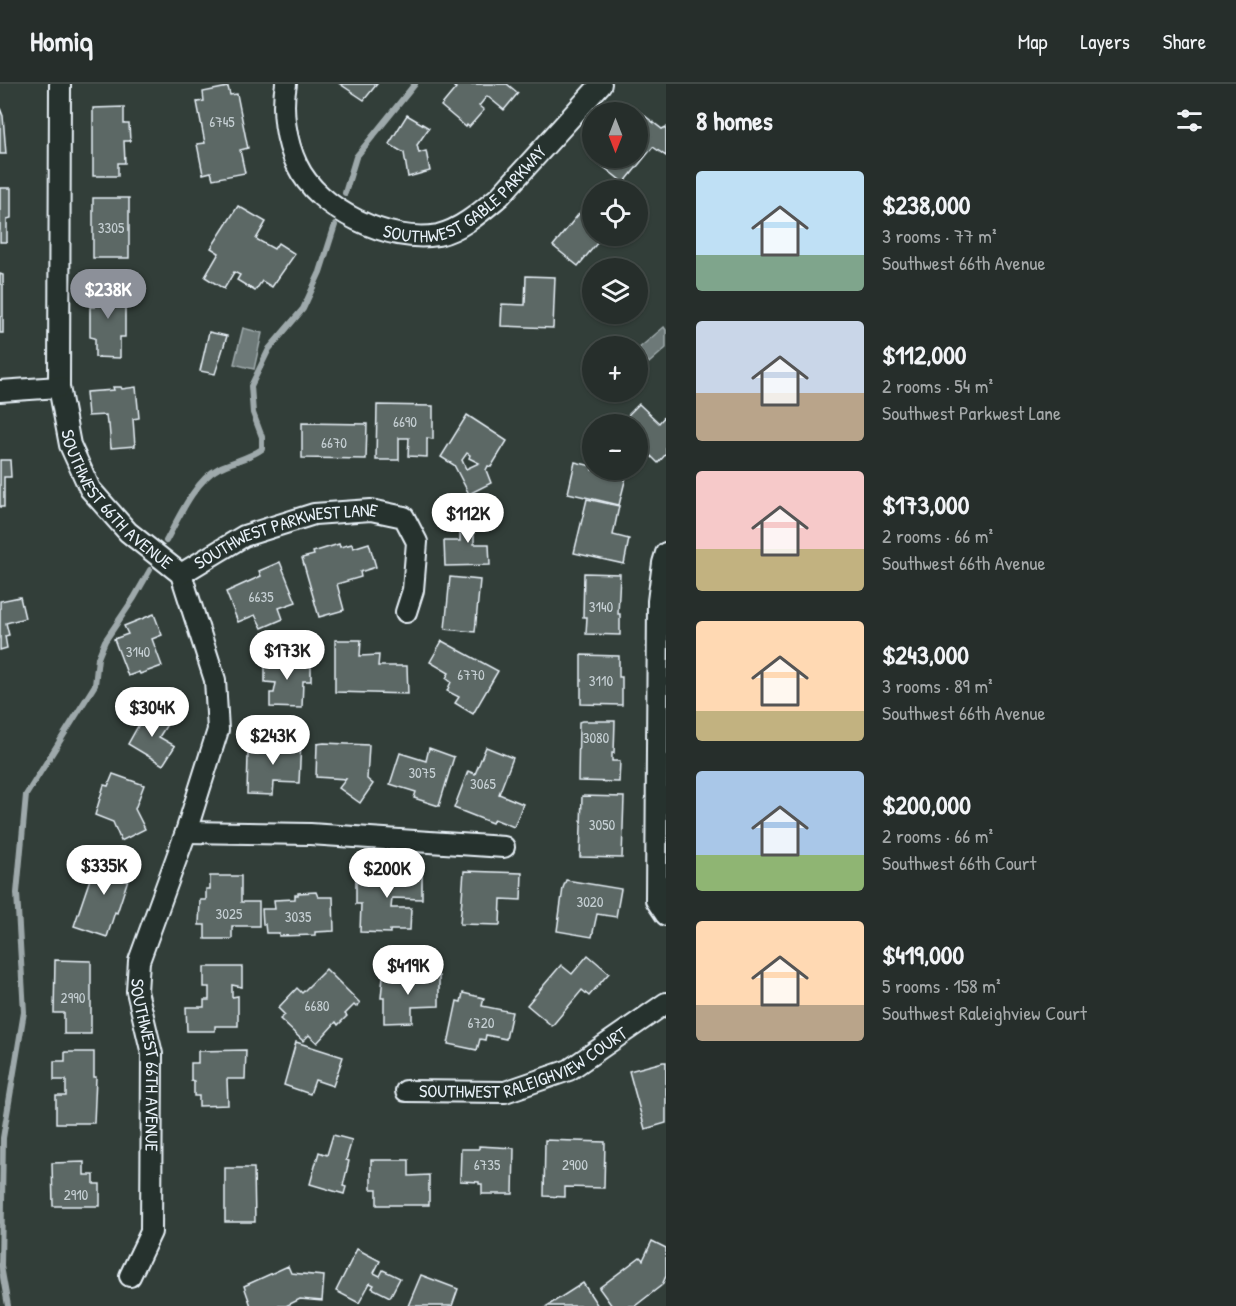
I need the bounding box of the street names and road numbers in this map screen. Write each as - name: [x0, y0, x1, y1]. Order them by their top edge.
- street label: SOUTHWEST GABLE PARKWAY: [380, 140, 552, 249]
- street label: SOUTHWEST 66TH AVENUE: [55, 427, 178, 575]
- street label: SOUTHWEST PARKWEST LANE: [189, 497, 380, 575]
- street label: SOUTHWEST 66TH AVENUE: [124, 978, 166, 1152]
- street label: SOUTHWEST RALEIGHVIEW COURT: [419, 1020, 632, 1104]

